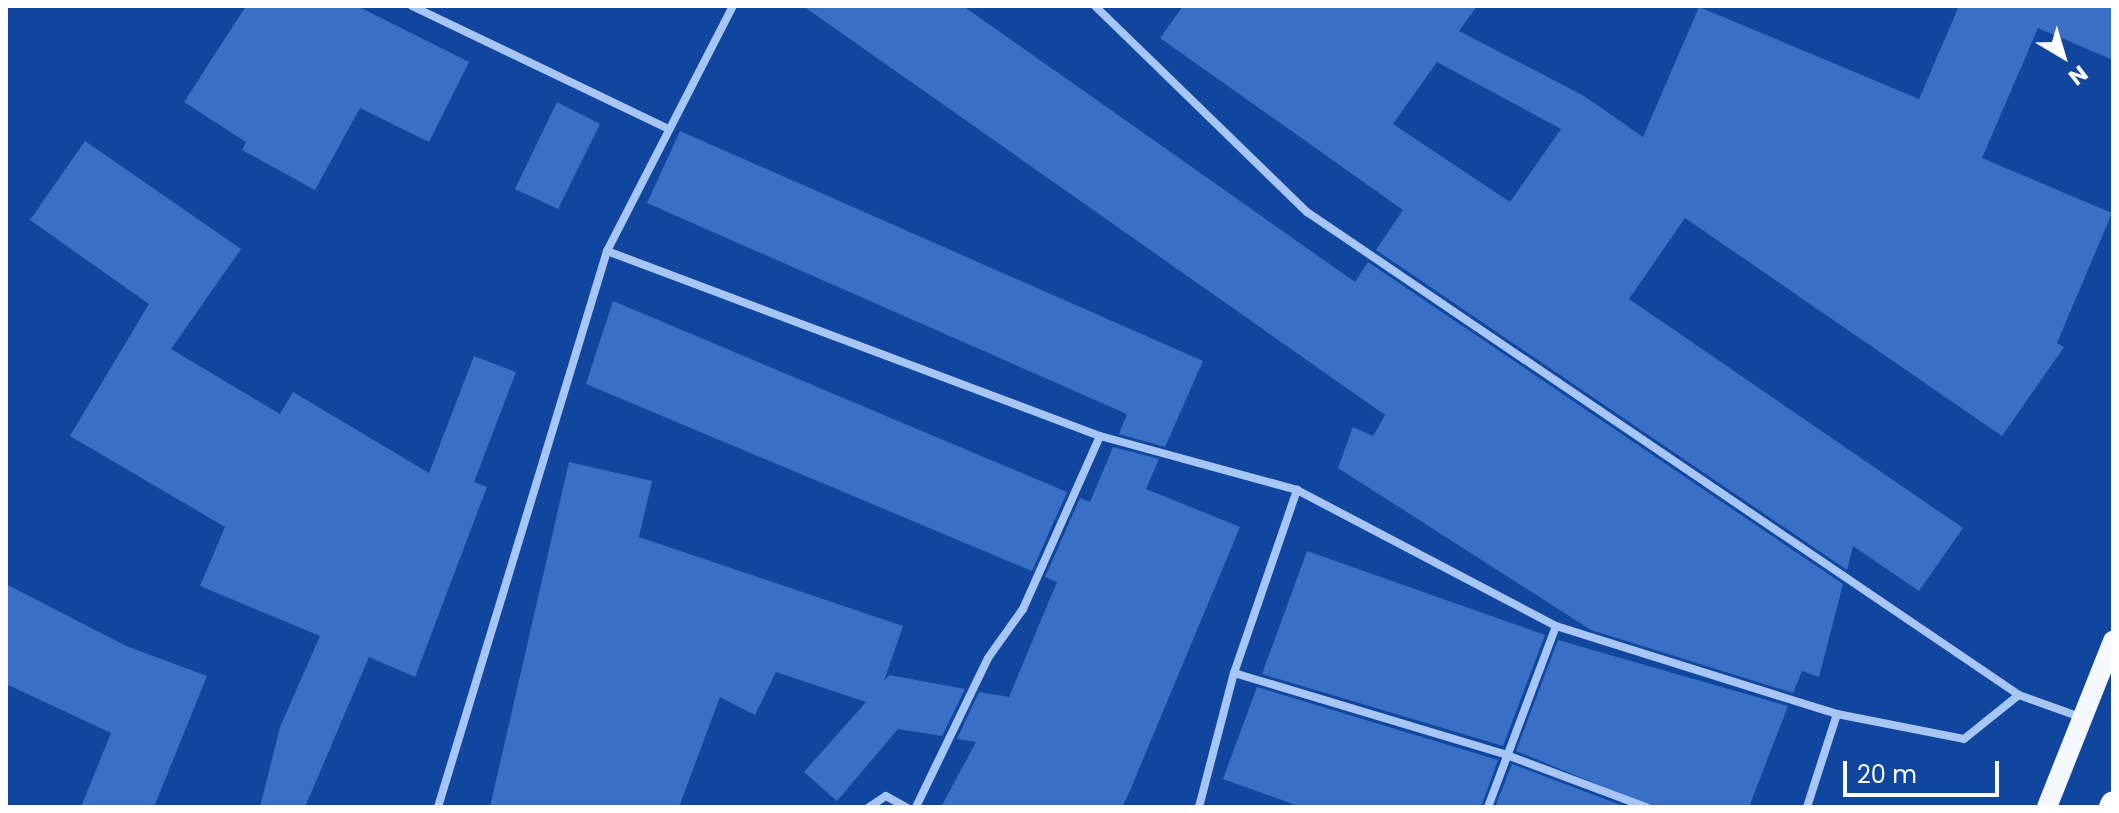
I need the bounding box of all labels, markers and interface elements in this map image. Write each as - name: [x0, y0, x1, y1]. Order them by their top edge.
- north arrow: [2023, 16, 2103, 96]
- text: N: [2062, 58, 2094, 93]
- scale bar: [1847, 745, 2003, 795]
- text: 20 m: [1857, 758, 1917, 791]

